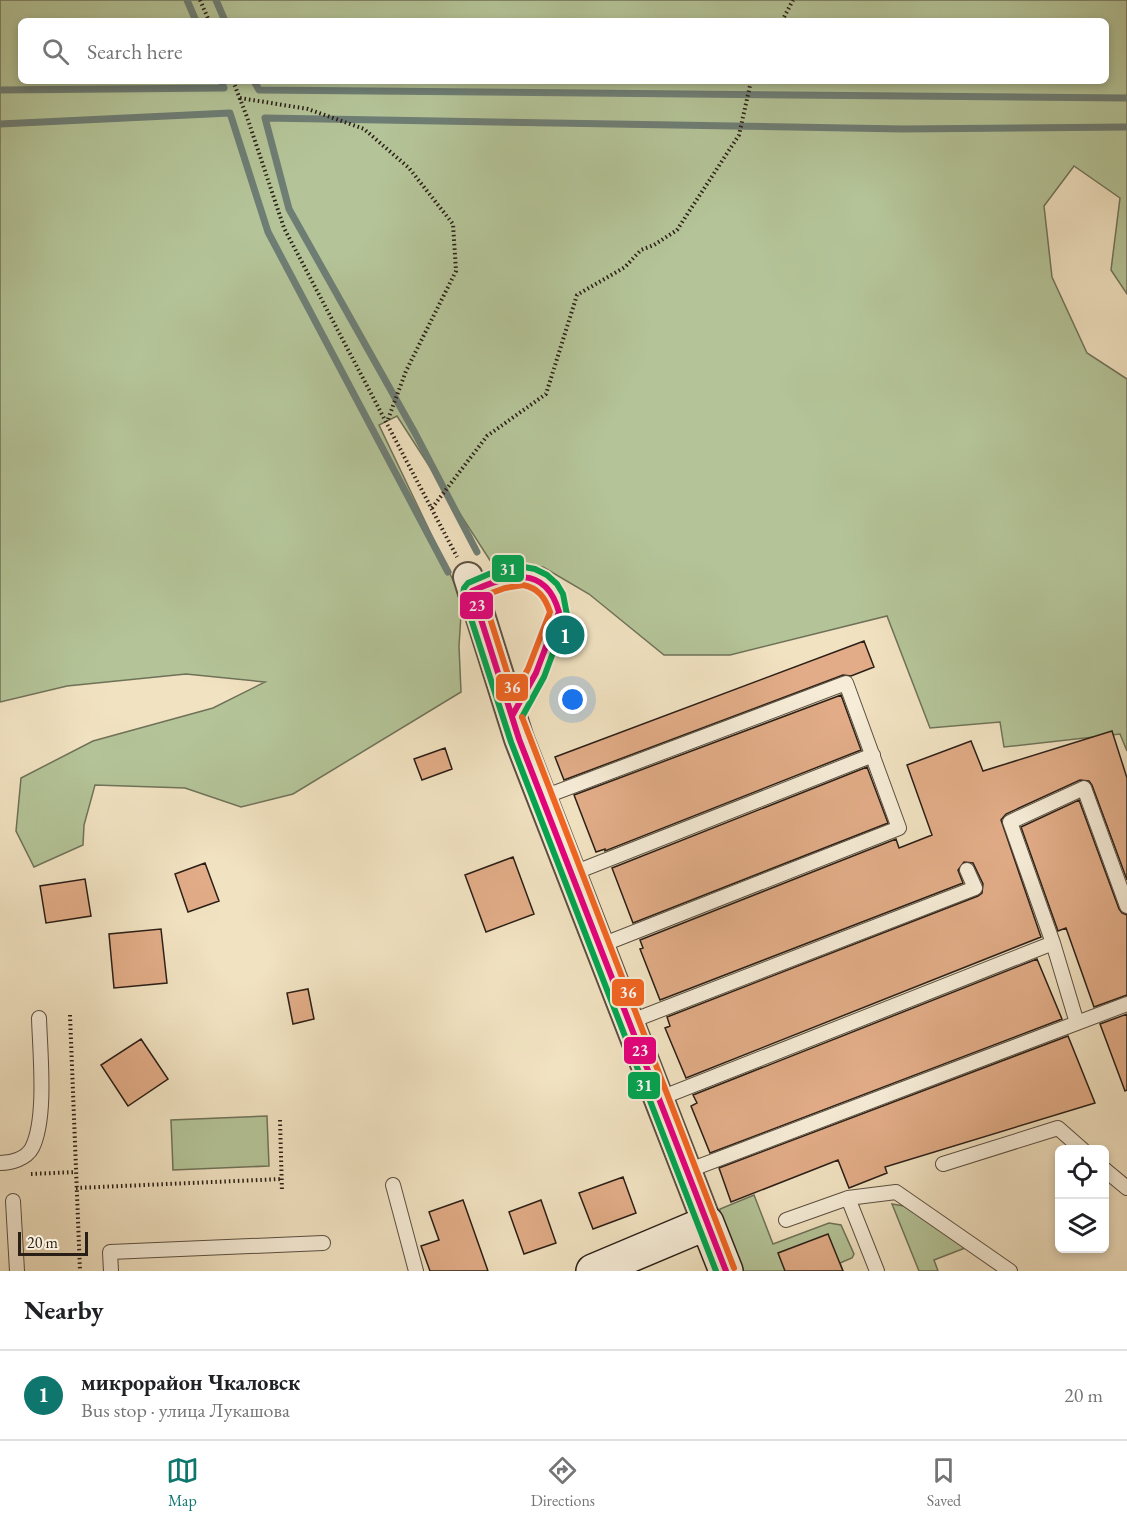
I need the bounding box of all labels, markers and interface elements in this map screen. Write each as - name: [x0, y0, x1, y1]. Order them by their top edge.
- search box: [18, 18, 1109, 84]
- icon: search: [39, 35, 72, 68]
- text: Search here: [87, 37, 182, 66]
- line badge: 31: [491, 554, 525, 583]
- text: 31: [500, 559, 516, 580]
- line badge: 23: [459, 591, 494, 620]
- text: 23: [469, 595, 485, 616]
- pin: 1: [546, 612, 584, 658]
- line badge: 36: [495, 673, 529, 702]
- text: 36: [504, 677, 521, 698]
- your location: [558, 685, 587, 714]
- line badge: 36: [611, 978, 645, 1007]
- text: 36: [620, 982, 637, 1003]
- line badge: 23: [623, 1036, 657, 1065]
- text: 23: [632, 1040, 648, 1061]
- line badge: 31: [627, 1071, 661, 1100]
- text: 31: [636, 1075, 652, 1096]
- map controls: [1055, 1145, 1109, 1253]
- button: locate: [1055, 1145, 1109, 1199]
- button: layers: [1055, 1199, 1109, 1253]
- scale bar: [18, 1229, 88, 1256]
- text: 20 m: [27, 1232, 58, 1253]
- text: Nearby: [24, 1293, 104, 1327]
- text: микрорайон Чкаловск: [81, 1368, 300, 1397]
- text: 1: [38, 1382, 49, 1408]
- text: 20 m: [1064, 1382, 1103, 1408]
- text: Bus stop · улица Лукашова: [81, 1397, 290, 1423]
- tab: Map: [166, 1454, 199, 1511]
- tab: Directions: [531, 1454, 595, 1511]
- tab: Saved: [927, 1454, 961, 1511]

